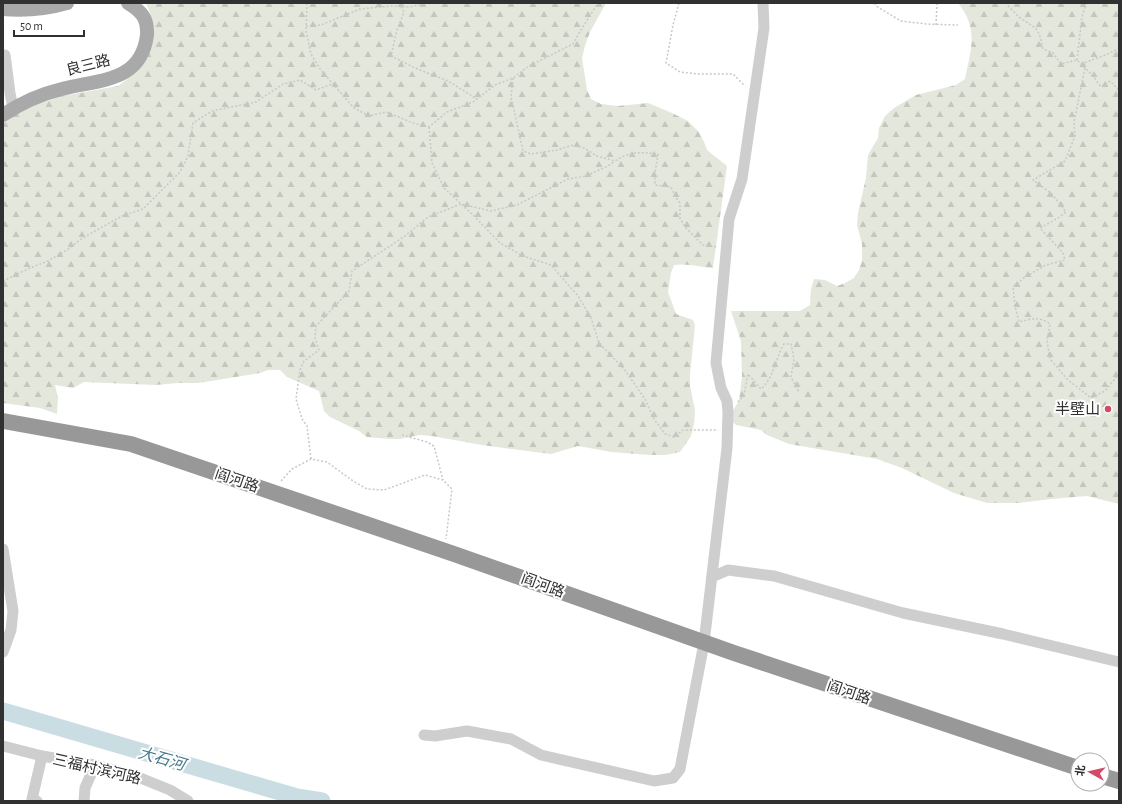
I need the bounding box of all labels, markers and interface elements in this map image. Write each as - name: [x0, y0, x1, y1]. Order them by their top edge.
- scale bar: [14, 12, 84, 38]
- text: 50 m: [20, 20, 43, 32]
- street label: 良三路: [64, 52, 112, 78]
- place label: 半壁山: [1055, 401, 1100, 417]
- marker: 半壁山: [1103, 404, 1113, 414]
- street label: 阎河路: [213, 465, 261, 495]
- street label: 阎河路: [519, 570, 567, 600]
- street label: 阎河路: [825, 677, 873, 707]
- water label: 大石河: [136, 744, 190, 774]
- street label: 三福村滨河路: [51, 750, 143, 787]
- north arrow: [1070, 752, 1110, 792]
- text: 北: [1074, 764, 1087, 777]

